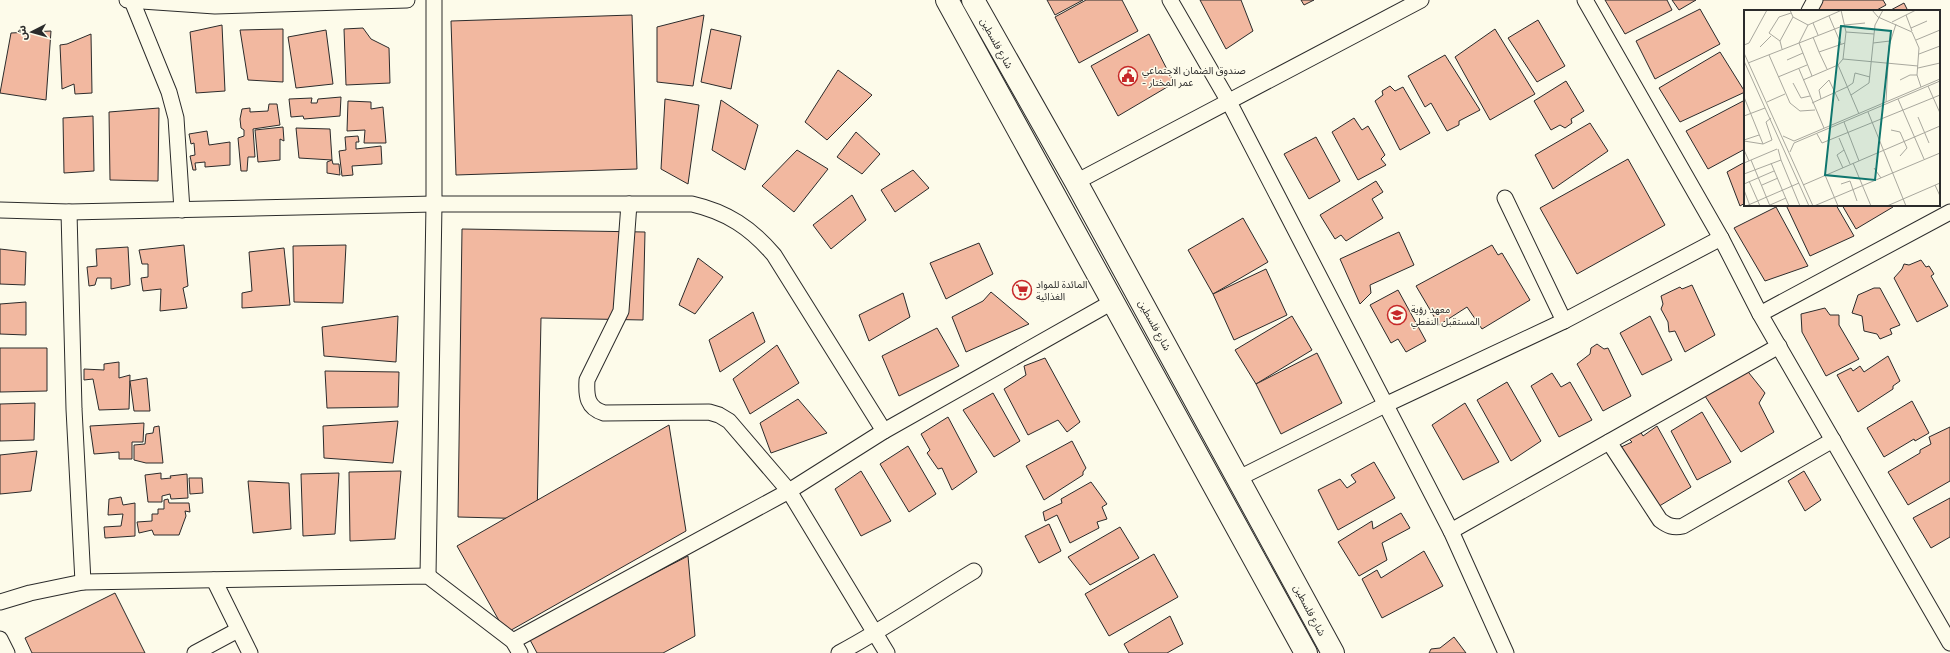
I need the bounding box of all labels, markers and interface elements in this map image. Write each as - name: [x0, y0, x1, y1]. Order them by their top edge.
- inset map: [1744, 10, 1940, 206]
- north arrow: [12, 12, 52, 52]
- street label: شارع فلسطين: [976, 16, 1016, 72]
- text: ش: [15, 25, 30, 41]
- place label: صندوق الضمان الاجتماعي - عمر المختار: [1142, 64, 1246, 89]
- public building icon: صندوق الضمان الاجتماعي - عمر المختار: [1117, 65, 1139, 87]
- place label: المائدة للمواد الغذائية: [1036, 278, 1087, 303]
- supermarket icon: المائدة للمواد الغذائية: [1011, 279, 1033, 301]
- street label: شارع فلسطين: [1134, 298, 1174, 354]
- place label: معهد رؤية المستقبل النفطي: [1411, 303, 1480, 329]
- school or university icon: معهد رؤية المستقبل النفطي: [1386, 304, 1408, 326]
- street label: شارع فلسطين: [1290, 582, 1329, 639]

